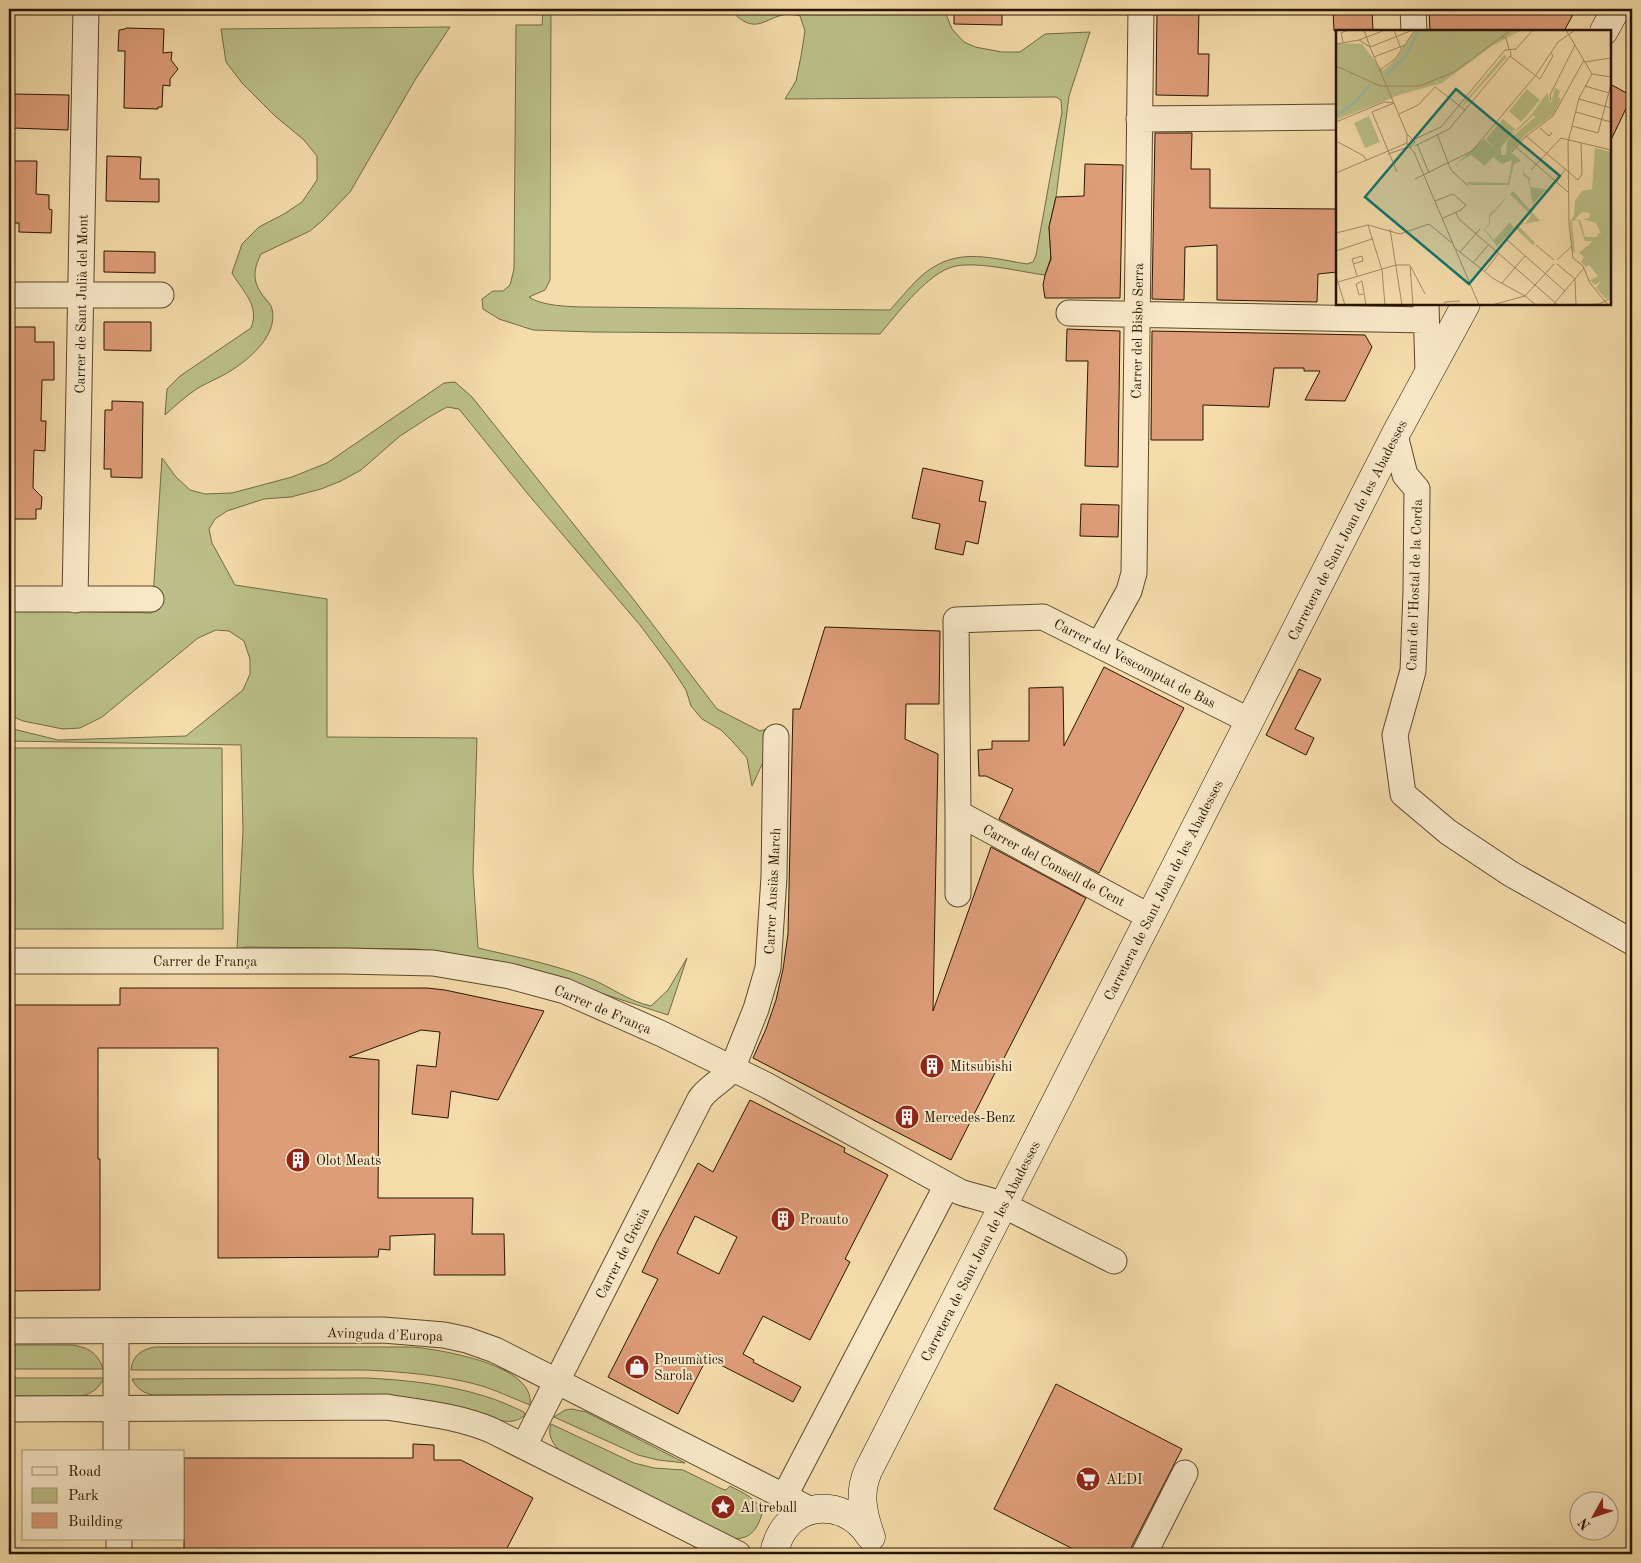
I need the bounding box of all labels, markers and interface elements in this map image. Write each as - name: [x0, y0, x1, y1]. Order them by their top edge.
- inset map: [1336, 30, 1611, 305]
- street label: Carrer de Sant Julià del Mont: [73, 214, 91, 394]
- street label: Carrer del Bisbe Serra: [1130, 263, 1146, 399]
- street label: Carretera de Sant Joan de les Abadesses: [1286, 418, 1410, 643]
- street label: Camí de l'Hostal de la Corda: [1405, 499, 1425, 671]
- street label: Carrer del Vescomptat de Bas: [1051, 617, 1218, 711]
- street label: Carretera de Sant Joan de les Abadesses: [1102, 778, 1226, 1003]
- street label: Carrer del Consell de Cent: [980, 822, 1127, 909]
- street label: Carrer Ausiàs March: [763, 827, 783, 955]
- street label: Carrer de França: [153, 955, 257, 969]
- street label: Carrer de França: [552, 983, 653, 1037]
- building icon: Mitsubishi: [919, 1053, 945, 1079]
- place label: Mitsubishi: [950, 1060, 1013, 1074]
- building icon: Mercedes-Benz: [894, 1104, 920, 1130]
- place label: Mercedes-Benz: [924, 1111, 1015, 1125]
- street label: Carretera de Sant Joan de les Abadesses: [919, 1139, 1043, 1364]
- building icon: Olot Meats: [285, 1147, 311, 1173]
- place label: Olot Meats: [316, 1154, 381, 1168]
- street label: Carrer de Grècia: [594, 1205, 652, 1301]
- building icon: Proauto: [770, 1206, 796, 1232]
- place label: Proauto: [800, 1213, 848, 1227]
- street label: Avinguda d'Europa: [327, 1326, 443, 1344]
- place label: Pneumàtics Sarola: [654, 1353, 724, 1383]
- shop icon: Pneumàtics Sarola: [624, 1354, 650, 1380]
- legend: [22, 1450, 185, 1540]
- text: Road: [68, 1465, 102, 1480]
- supermarket icon: ALDI: [1075, 1466, 1101, 1492]
- place label: ALDI: [1106, 1473, 1143, 1487]
- text: Park: [68, 1489, 99, 1504]
- north arrow: [1568, 1490, 1618, 1540]
- place icon: Al treball: [710, 1494, 736, 1520]
- place label: Al treball: [740, 1501, 797, 1515]
- text: Building: [68, 1515, 123, 1530]
- text: N: [1576, 1515, 1594, 1532]

